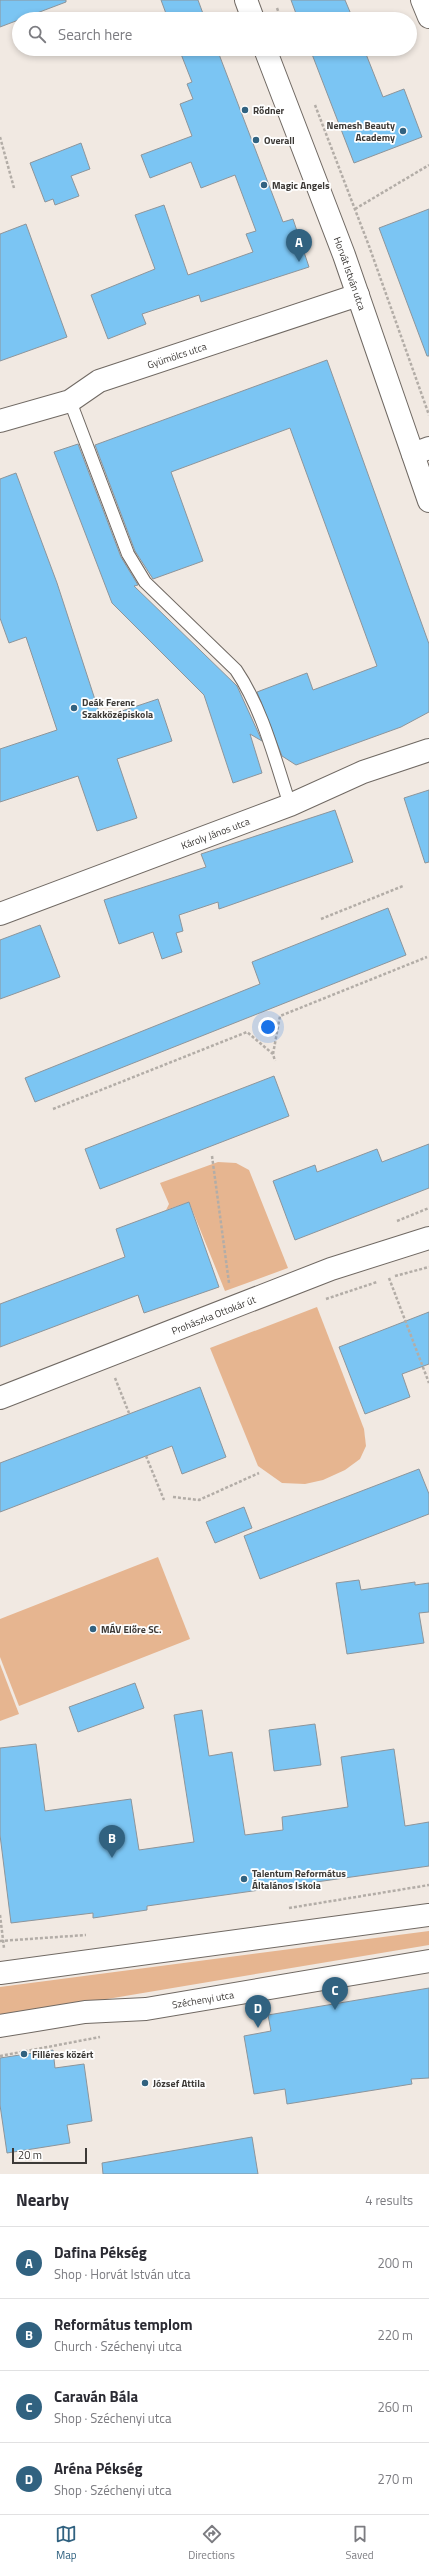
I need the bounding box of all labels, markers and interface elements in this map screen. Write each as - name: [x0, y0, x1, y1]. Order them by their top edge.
- search box: [12, 12, 417, 56]
- icon: search: [26, 23, 48, 45]
- text: Search here: [58, 23, 132, 46]
- place label: Rődner: [253, 103, 285, 118]
- marker: Rődner: [240, 105, 250, 115]
- place label: Nemesh Beauty Academy: [327, 118, 395, 145]
- marker: Nemesh Beauty Academy: [398, 126, 408, 136]
- place label: Overall: [264, 133, 295, 148]
- marker: Overall: [251, 135, 261, 145]
- place label: Magic Angels: [272, 178, 330, 193]
- marker: Magic Angels: [259, 180, 269, 190]
- pin: A: [286, 229, 312, 262]
- street label: Horvát István utca: [330, 234, 370, 312]
- street label: Gyümölcs utca: [145, 338, 208, 372]
- place label: Deák Ferenc Szakközépiskola: [82, 695, 153, 722]
- marker: Deák Ferenc Szakközépiskola: [69, 703, 79, 713]
- street label: Károly János utca: [179, 813, 252, 853]
- your location: [258, 1017, 278, 1037]
- street label: Prohászka Ottokár út: [169, 1291, 258, 1338]
- place label: MÁV Előre SC.: [101, 1622, 162, 1637]
- marker: MÁV Előre SC.: [88, 1624, 98, 1634]
- pin: B: [99, 1825, 125, 1858]
- place label: Talentum Református Általános Iskola: [252, 1866, 346, 1893]
- marker: Talentum Református Általános Iskola: [239, 1874, 249, 1884]
- pin: C: [322, 1977, 348, 2010]
- street label: Széchenyi utca: [171, 1987, 235, 2012]
- pin: D: [245, 1995, 271, 2028]
- place label: Filléres közért: [32, 2047, 94, 2062]
- marker: Filléres közért: [19, 2049, 29, 2059]
- place label: József Attila: [153, 2076, 205, 2091]
- marker: József Attila: [140, 2078, 150, 2088]
- scale bar: [12, 2146, 87, 2165]
- text: 20 m: [18, 2147, 42, 2163]
- text: Nearby: [16, 2187, 69, 2213]
- text: 4 results: [365, 2190, 413, 2210]
- text: Dafina Pékség: [54, 2241, 147, 2264]
- text: A: [25, 2253, 33, 2273]
- text: 200 m: [377, 2253, 413, 2273]
- text: Shop · Horvát István utca: [54, 2264, 190, 2284]
- text: Református templom: [54, 2313, 193, 2336]
- text: B: [25, 2325, 33, 2345]
- text: 220 m: [377, 2325, 413, 2345]
- text: Church · Széchenyi utca: [54, 2336, 182, 2356]
- text: Caraván Bála: [54, 2385, 138, 2408]
- text: C: [25, 2397, 33, 2417]
- text: 260 m: [377, 2397, 413, 2417]
- text: Shop · Széchenyi utca: [54, 2408, 171, 2428]
- text: Aréna Pékség: [54, 2457, 142, 2480]
- text: D: [25, 2469, 33, 2489]
- text: 270 m: [377, 2469, 413, 2489]
- text: Shop · Széchenyi utca: [54, 2480, 171, 2500]
- tab: Map: [55, 2523, 77, 2563]
- tab: Directions: [188, 2523, 235, 2563]
- tab: Saved: [346, 2523, 374, 2563]

